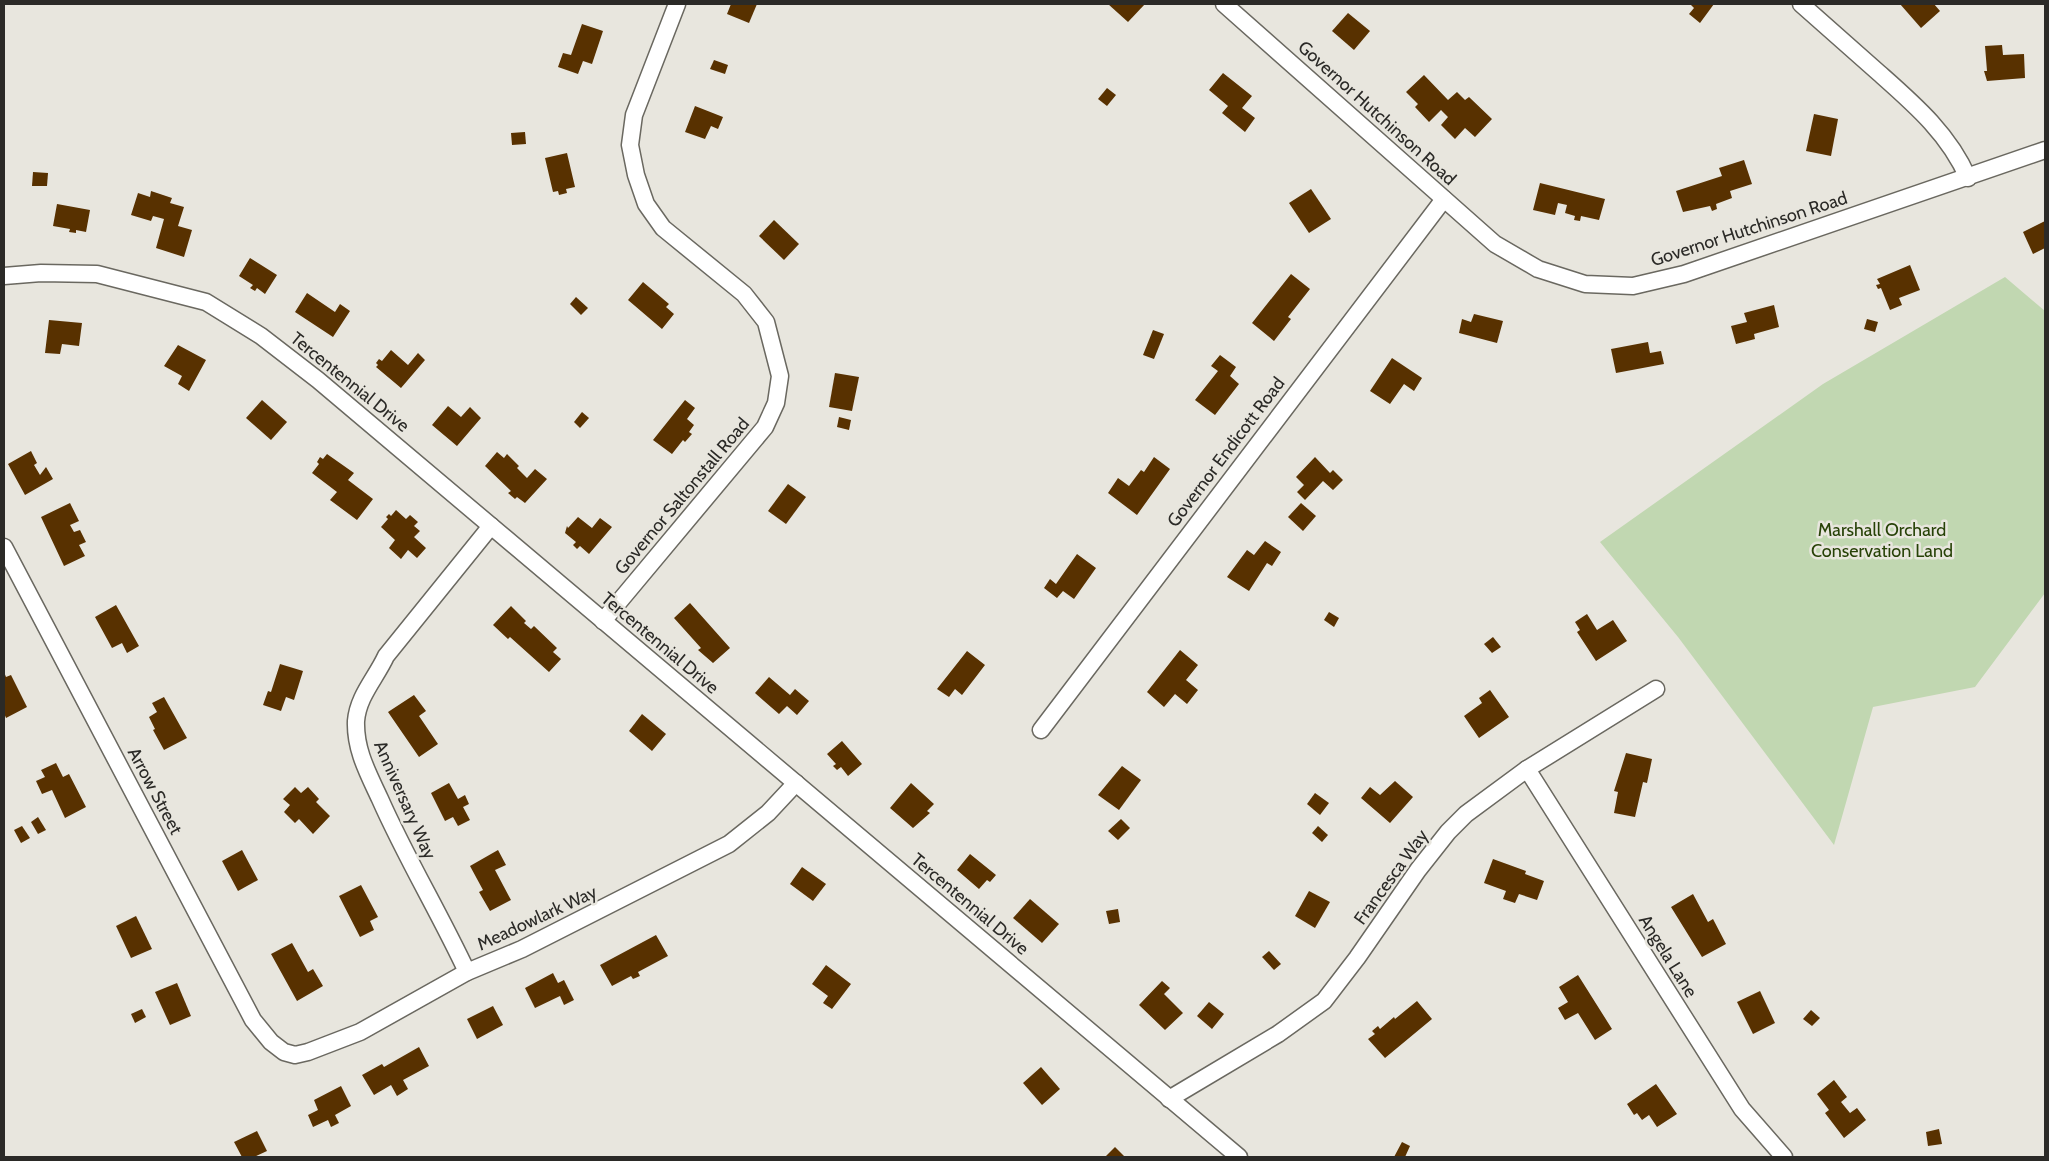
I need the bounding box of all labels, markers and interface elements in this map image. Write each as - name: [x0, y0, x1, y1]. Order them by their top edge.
- street label: Governor Hutchinson Road: [1293, 36, 1461, 190]
- street label: Governor Hutchinson Road: [1648, 187, 1850, 271]
- street label: Tercentennial Drive: [286, 327, 414, 437]
- street label: Governor Endicott Road: [1163, 373, 1289, 531]
- street label: Governor Saltonstall Road: [610, 413, 754, 579]
- park label: Marshall Orchard Conservation Land: [1811, 519, 1953, 562]
- street label: Tercentennial Drive: [597, 587, 723, 699]
- street label: Anniversary Way: [369, 737, 441, 863]
- street label: Arrow Street: [123, 744, 187, 838]
- street label: Francesca Way: [1349, 825, 1433, 929]
- street label: Tercentennial Drive: [907, 848, 1033, 960]
- street label: Meadowlark Way: [474, 881, 600, 955]
- street label: Angela Lane: [1634, 911, 1702, 1001]

